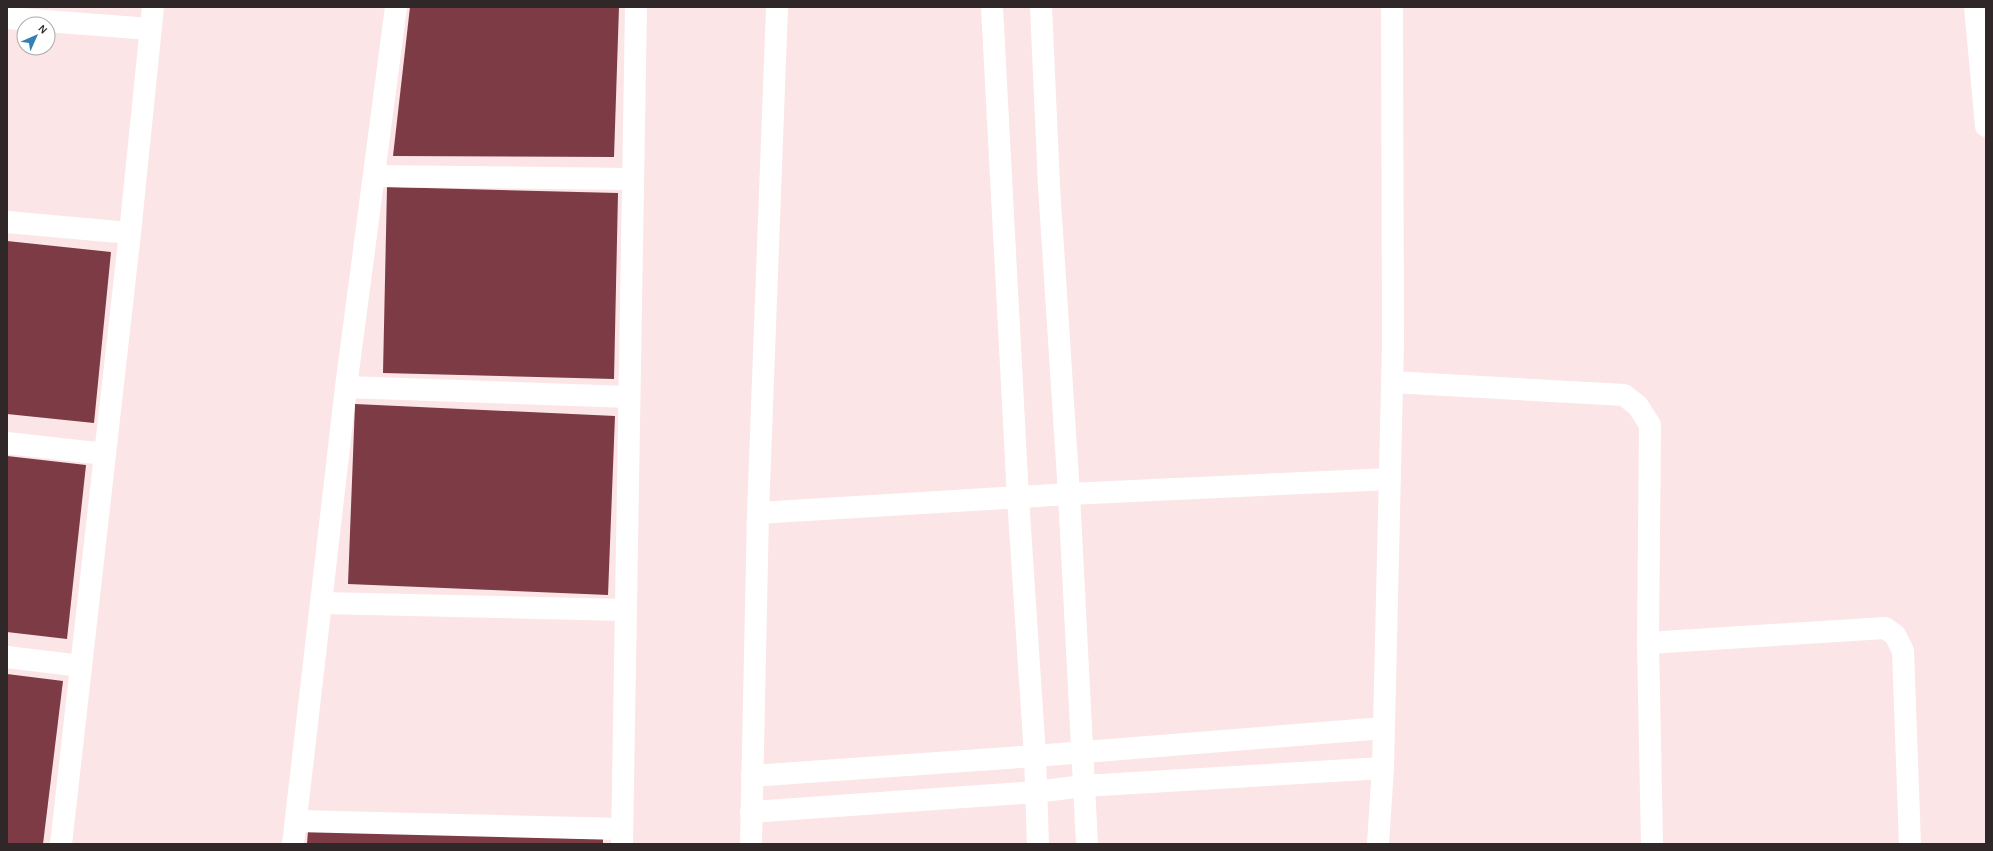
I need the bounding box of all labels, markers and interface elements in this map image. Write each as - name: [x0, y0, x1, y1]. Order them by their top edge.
- north arrow: [16, 16, 56, 56]
- text: N: [35, 22, 50, 37]

